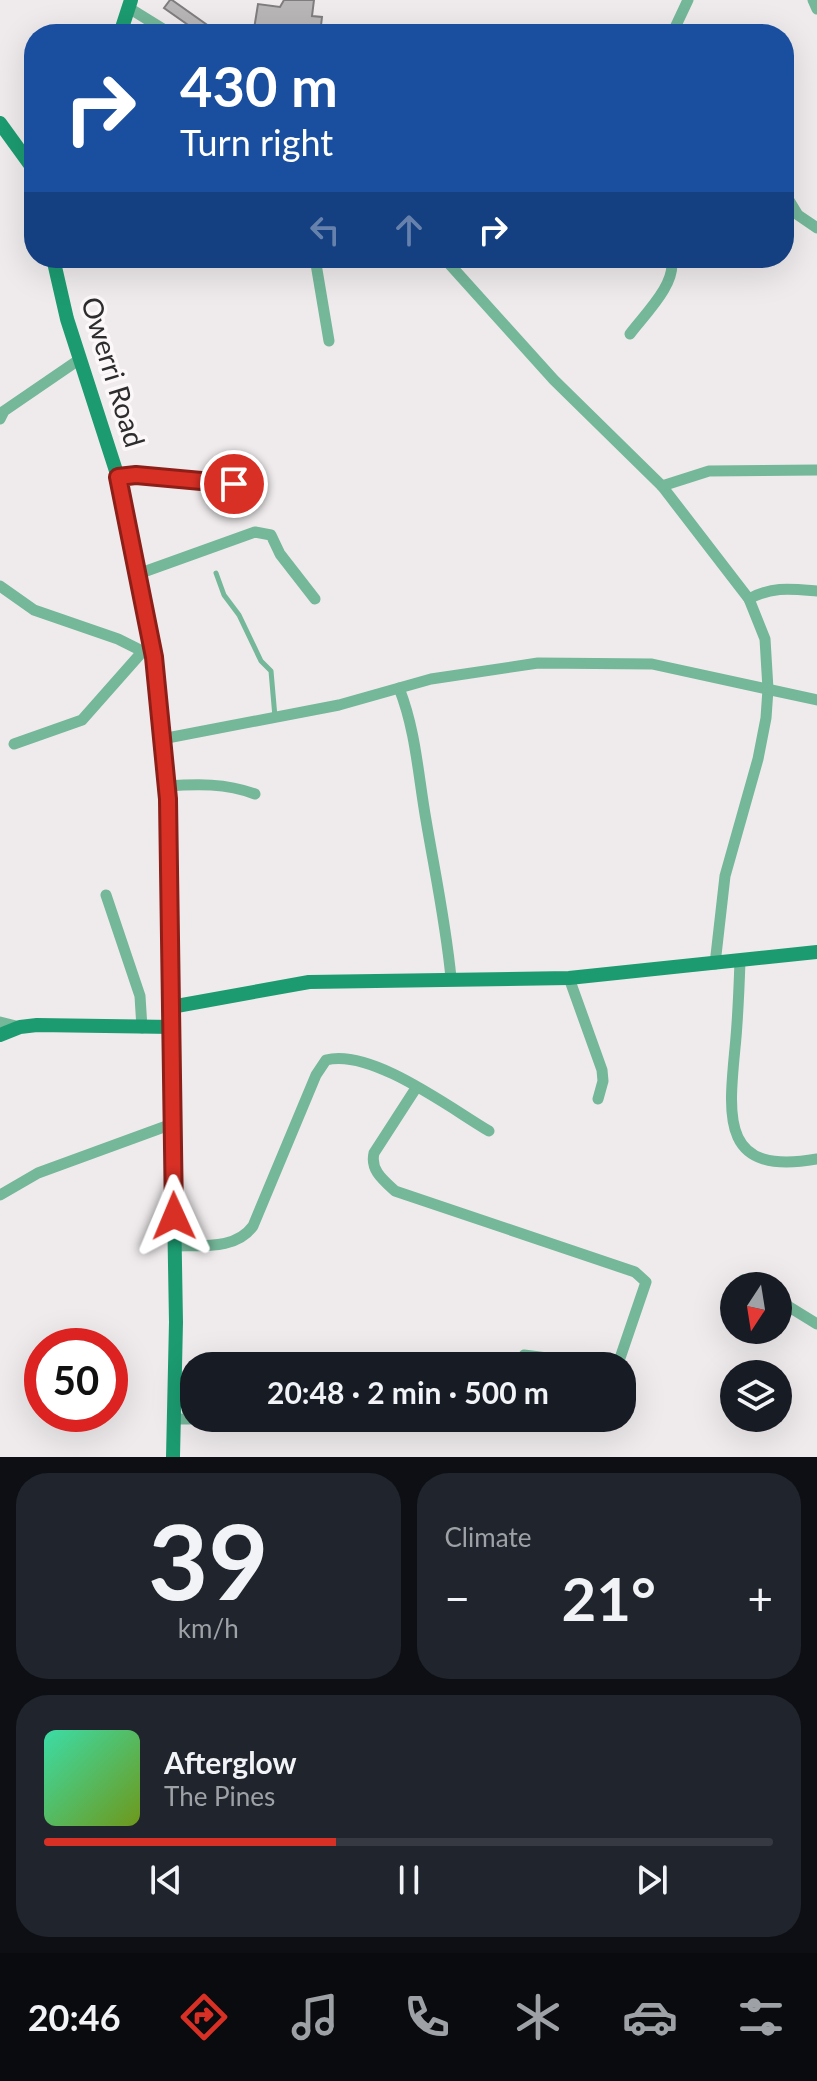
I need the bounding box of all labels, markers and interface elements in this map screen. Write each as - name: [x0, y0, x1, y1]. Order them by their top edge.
- text: 430 m: [180, 52, 338, 119]
- icon: right: [48, 56, 152, 160]
- text: Turn right: [180, 120, 333, 164]
- icon: left: [303, 208, 347, 252]
- icon: ahead: [387, 208, 431, 252]
- icon: right: [471, 208, 515, 252]
- street label: Owerri Road: [75, 292, 153, 451]
- pin: [200, 450, 268, 518]
- icon: arrive: [212, 462, 256, 506]
- position arrow: [132, 1174, 216, 1258]
- north arrow: [720, 1272, 792, 1344]
- map controls: [720, 1272, 792, 1432]
- speed limit sign: 50: [24, 1328, 128, 1432]
- button: layers: [720, 1360, 792, 1432]
- text: 20:48 · 2 min · 500 m: [267, 1374, 549, 1410]
- text: 39: [148, 1497, 269, 1622]
- text: Climate: [445, 1521, 531, 1553]
- text: 21°: [561, 1562, 656, 1634]
- text: −: [445, 1572, 470, 1624]
- text: +: [747, 1572, 773, 1624]
- text: km/h: [178, 1612, 239, 1644]
- text: Afterglow: [164, 1744, 297, 1780]
- text: The Pines: [164, 1780, 275, 1812]
- icon: previous: [144, 1858, 188, 1902]
- icon: pause: [387, 1858, 431, 1902]
- icon: next: [630, 1858, 674, 1902]
- icon: directions: [176, 1989, 232, 2045]
- icon: music: [287, 1989, 343, 2045]
- icon: phone: [399, 1989, 455, 2045]
- icon: climate: [510, 1989, 566, 2045]
- icon: car: [622, 1989, 678, 2045]
- icon: filters: [733, 1989, 789, 2045]
- text: 20:46: [28, 1995, 121, 2039]

